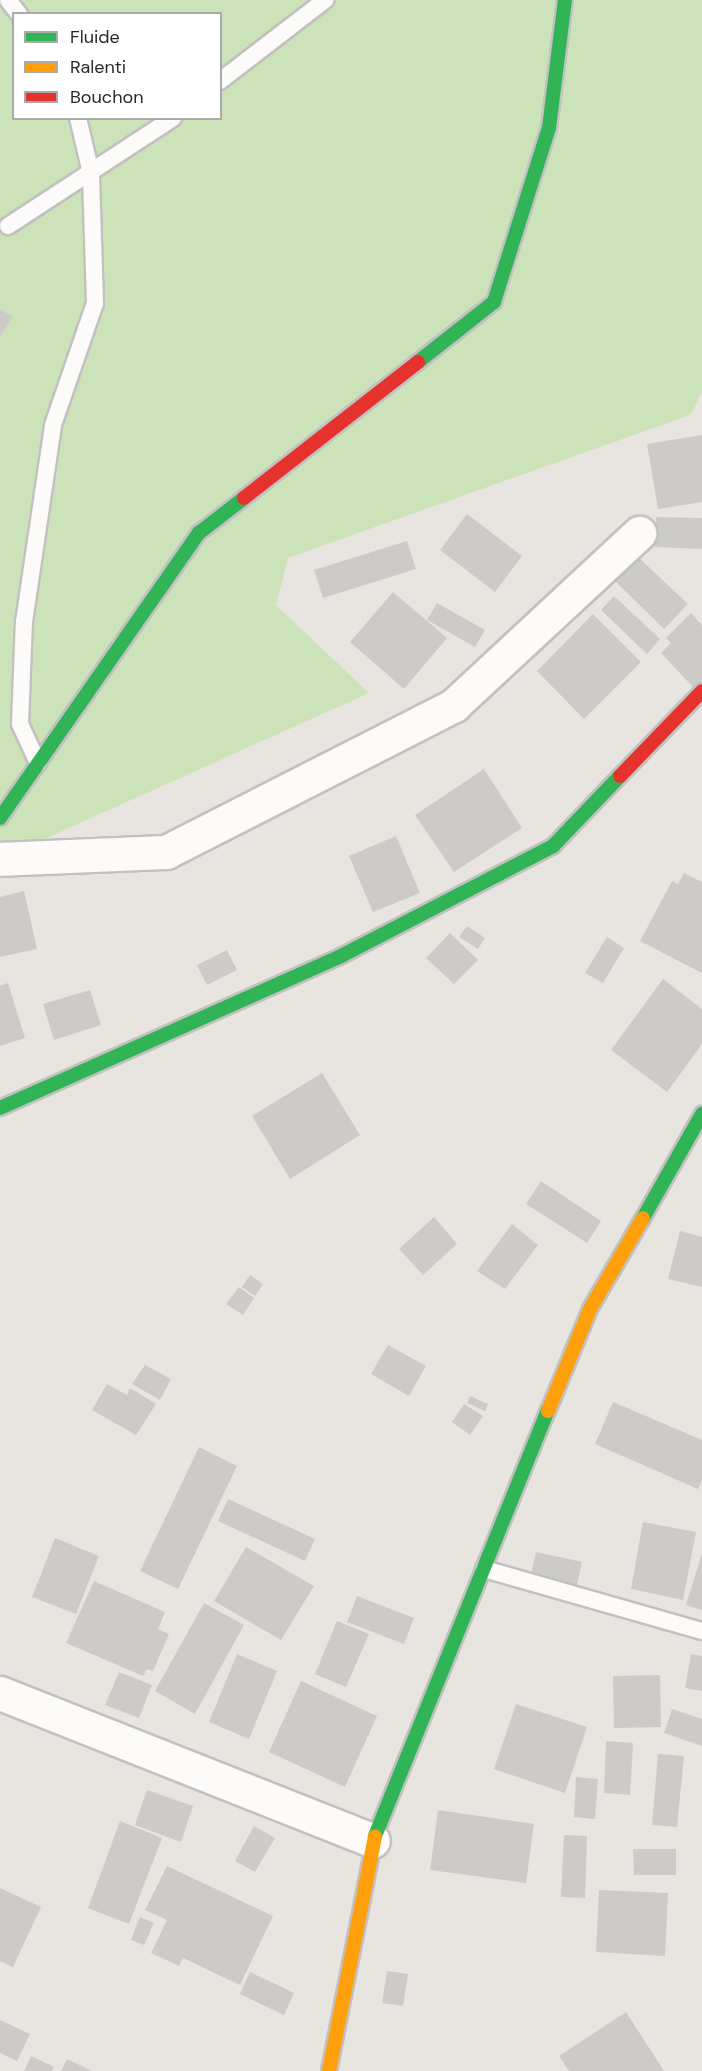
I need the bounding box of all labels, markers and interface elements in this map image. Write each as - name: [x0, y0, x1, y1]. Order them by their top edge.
- legend: [12, 12, 222, 120]
- text: Fluide: [70, 25, 120, 49]
- text: Ralenti: [70, 55, 126, 79]
- text: Bouchon: [70, 85, 144, 109]

